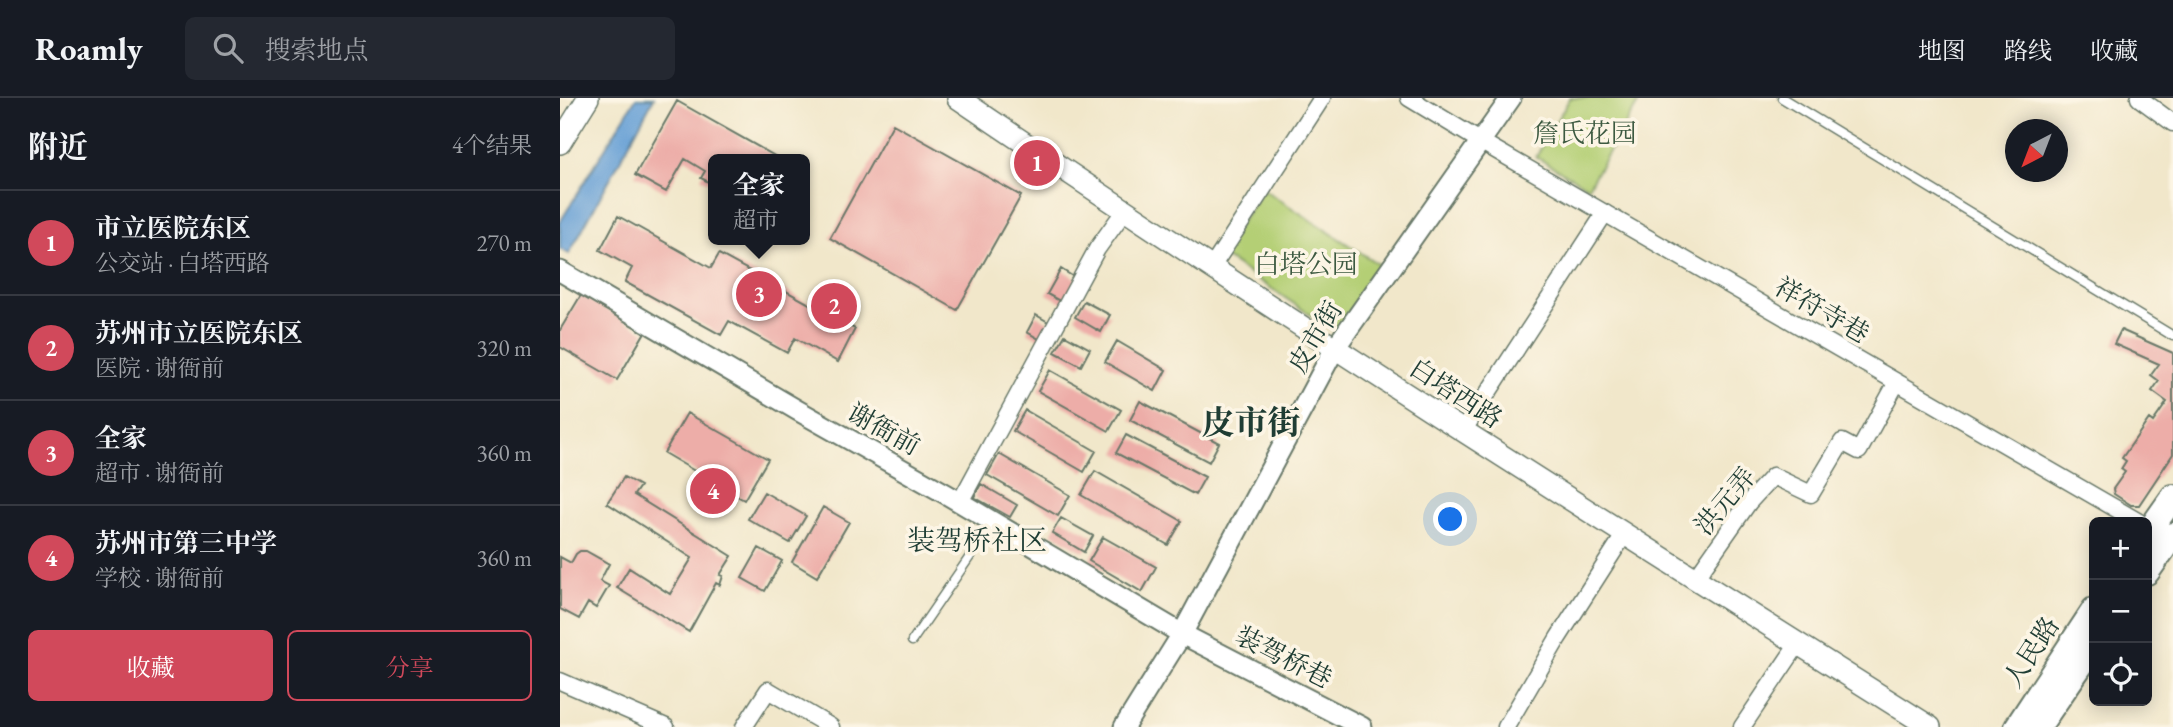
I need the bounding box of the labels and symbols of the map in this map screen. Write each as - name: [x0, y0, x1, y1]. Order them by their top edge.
- park label: 詹氏花园: [1533, 116, 1637, 150]
- north arrow: [2005, 119, 2068, 182]
- pin: 1: [1014, 137, 1060, 189]
- park label: 白塔公园: [1254, 247, 1358, 281]
- pin: 3: [736, 268, 782, 320]
- street label: 祥符寺巷: [1768, 269, 1876, 351]
- pin: 2: [811, 280, 857, 332]
- street label: 皮市街: [1280, 295, 1350, 379]
- street label: 白塔西路: [1403, 350, 1509, 436]
- street label: 谢衙前: [842, 395, 926, 463]
- district label: 皮市街: [1202, 401, 1301, 444]
- street label: 洪元弄: [1687, 460, 1763, 542]
- pin: 4: [690, 465, 736, 517]
- your location: [1433, 502, 1467, 536]
- district label: 装驾桥社区: [907, 522, 1047, 558]
- street label: 人民路: [1995, 610, 2067, 694]
- street label: 装驾桥巷: [1230, 618, 1338, 696]

